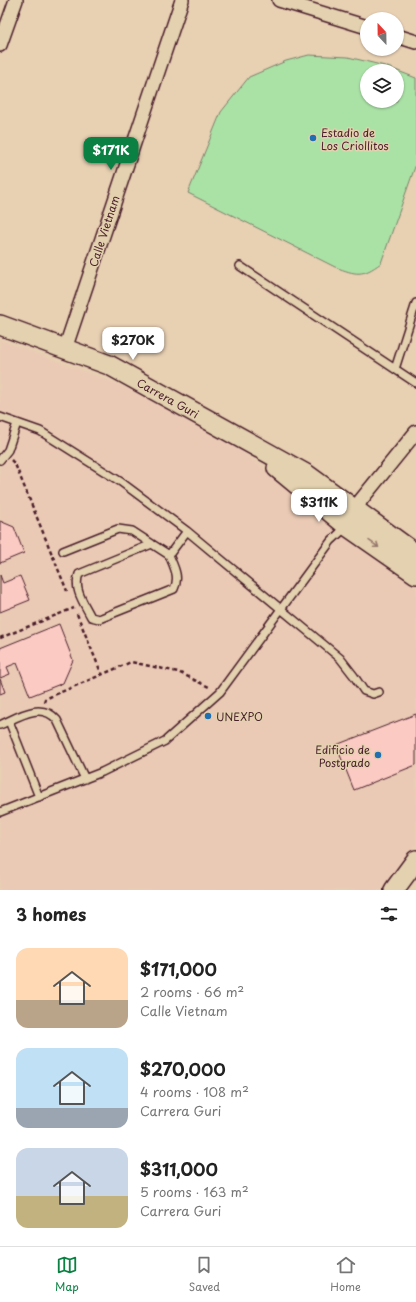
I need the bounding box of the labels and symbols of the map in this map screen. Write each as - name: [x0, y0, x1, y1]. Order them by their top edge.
- north arrow: [360, 12, 404, 56]
- place label: Estadio de Los Criollitos: [321, 124, 389, 154]
- marker: Estadio de Los Criollitos: [308, 133, 318, 143]
- pin: $171K: [83, 137, 139, 171]
- street label: Calle Vietnam: [84, 193, 124, 269]
- pin: $270K: [105, 327, 161, 361]
- street label: Carrera Guri: [134, 374, 202, 422]
- pin: $311K: [291, 489, 347, 523]
- one-way arrow: [368, 540, 379, 548]
- place label: UNEXPO: [216, 708, 263, 725]
- marker: UNEXPO: [203, 711, 213, 721]
- place label: Edificio de Postgrado: [315, 741, 370, 771]
- marker: Edificio de Postgrado: [373, 750, 383, 760]

